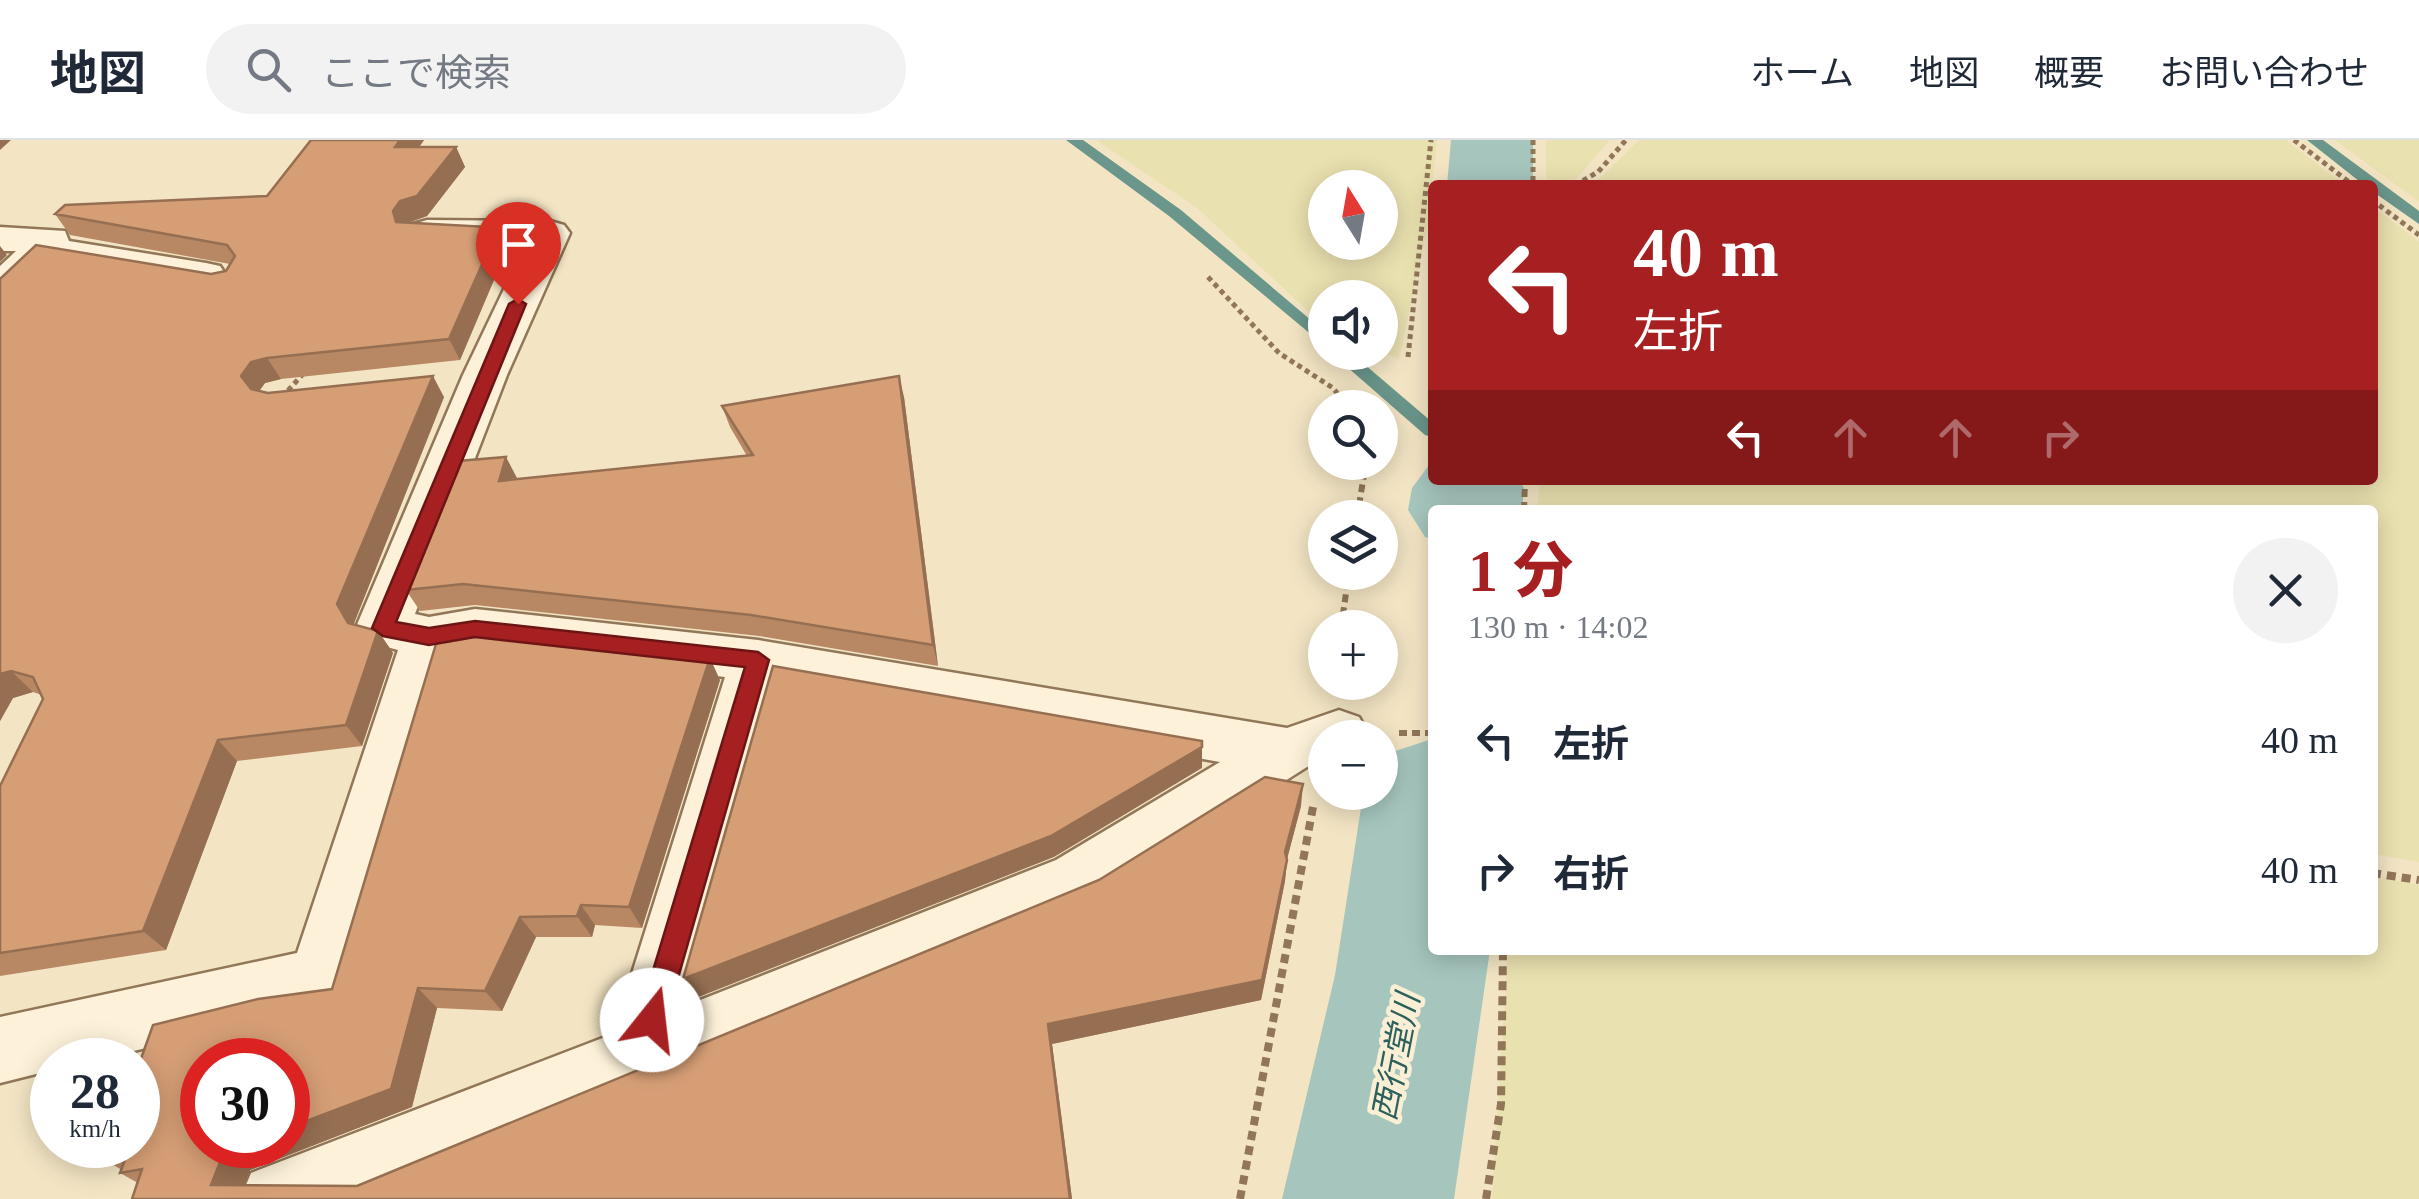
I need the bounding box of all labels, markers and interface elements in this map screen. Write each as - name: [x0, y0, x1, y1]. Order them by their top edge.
- search box: [206, 24, 906, 114]
- icon: search: [241, 42, 296, 97]
- text: 地図: [50, 47, 146, 100]
- text: ここで検索: [321, 52, 511, 94]
- text: ホーム: [1750, 54, 1854, 93]
- text: 地図: [1909, 54, 1979, 93]
- text: 概要: [2034, 54, 2104, 93]
- text: お問い合わせ: [2159, 54, 2369, 93]
- north arrow: [1308, 170, 1398, 260]
- map controls: [1308, 170, 1398, 810]
- pin: [476, 202, 561, 305]
- text: 40 m: [1633, 214, 1779, 291]
- icon: arrive: [491, 217, 546, 272]
- icon: left: [1468, 220, 1598, 350]
- button: sound: [1308, 280, 1398, 370]
- text: 左折: [1633, 307, 1723, 357]
- button: search: [1308, 390, 1398, 480]
- icon: left: [1718, 410, 1773, 465]
- icon: ahead: [1823, 410, 1878, 465]
- icon: ahead: [1928, 410, 1983, 465]
- icon: right: [2033, 410, 2088, 465]
- button: layers: [1308, 500, 1398, 590]
- text: 1 分: [1468, 538, 1573, 604]
- button: close: [2233, 538, 2338, 643]
- text: 130 m · 14:02: [1468, 609, 1648, 645]
- button: +: [1308, 610, 1398, 700]
- icon: left: [1468, 713, 1523, 768]
- text: 40 m: [2261, 719, 2338, 761]
- button: −: [1308, 720, 1398, 810]
- text: 左折: [1553, 723, 1629, 765]
- icon: right: [1468, 843, 1523, 898]
- text: 40 m: [2261, 849, 2338, 891]
- text: 右折: [1553, 853, 1629, 895]
- position arrow: [600, 968, 704, 1072]
- water label: 西行堂川: [1366, 988, 1426, 1123]
- speed limit sign: 30: [180, 1038, 310, 1168]
- text: 28: [70, 1063, 120, 1119]
- text: km/h: [69, 1115, 121, 1142]

